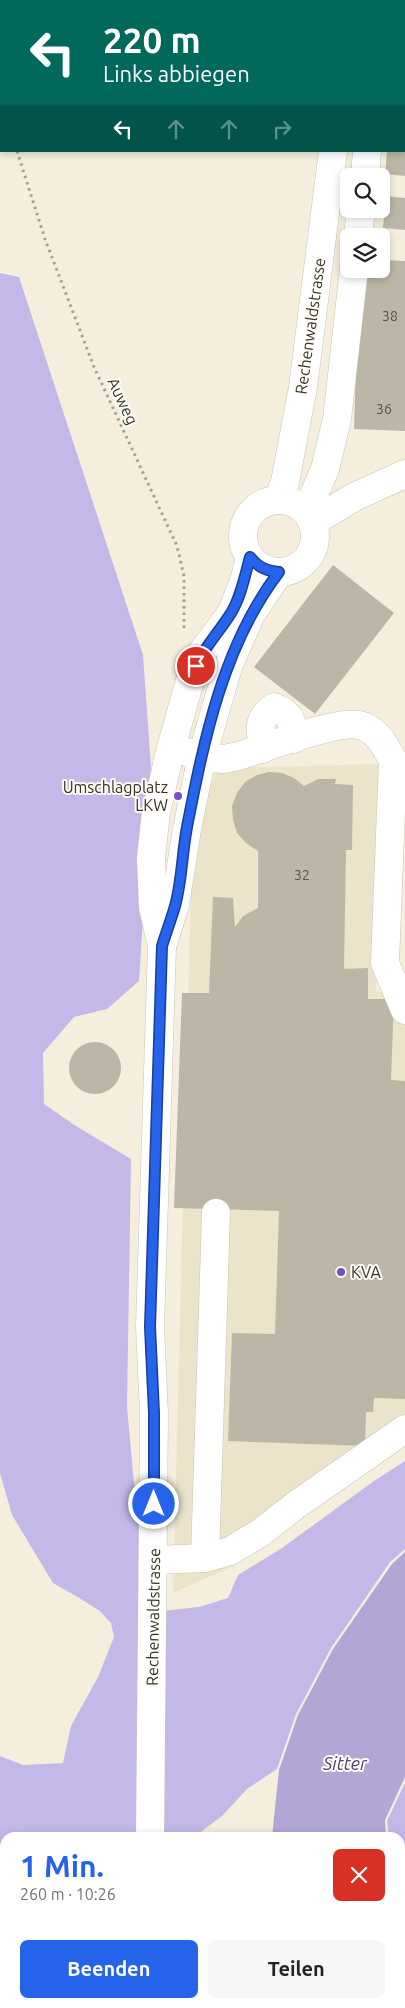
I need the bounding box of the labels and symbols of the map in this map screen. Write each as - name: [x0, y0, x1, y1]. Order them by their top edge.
- street label: Rechenwaldstrasse: [292, 257, 328, 395]
- house number: 38: [382, 308, 398, 324]
- street label: Auweg: [104, 375, 142, 427]
- house number: 36: [376, 401, 392, 417]
- pin: [175, 645, 217, 687]
- place label: Umschlagplatz LKW: [63, 778, 168, 814]
- marker: Umschlagplatz LKW: [172, 790, 184, 802]
- house number: 32: [294, 867, 310, 883]
- place label: KVA: [351, 1263, 381, 1281]
- marker: KVA: [335, 1266, 347, 1278]
- position arrow: [127, 1477, 179, 1529]
- street label: Rechenwaldstrasse: [143, 1548, 163, 1686]
- water label: Sitter: [322, 1753, 368, 1773]

